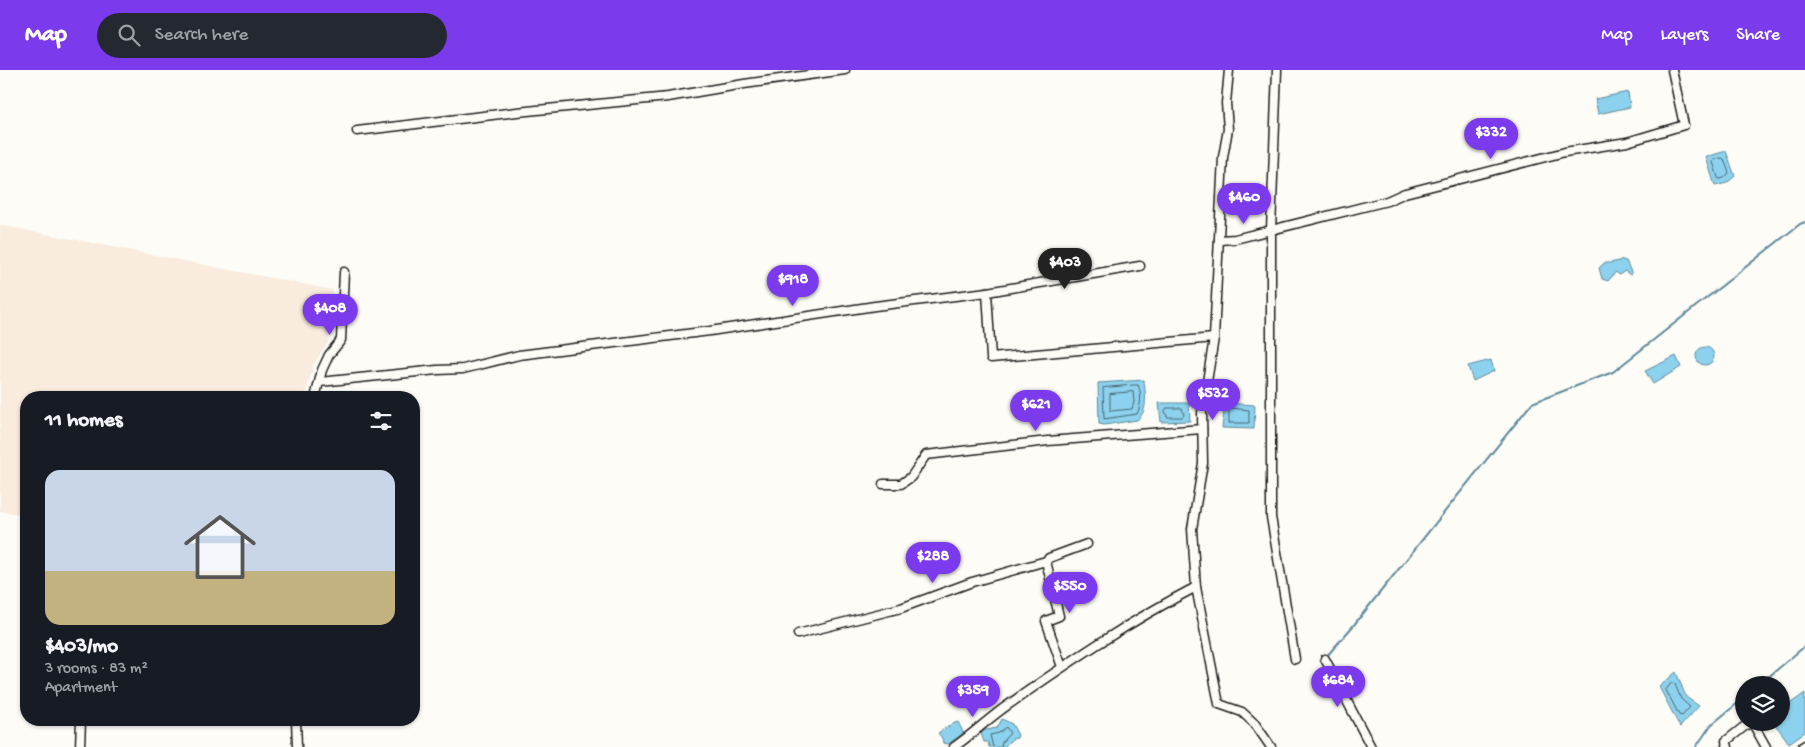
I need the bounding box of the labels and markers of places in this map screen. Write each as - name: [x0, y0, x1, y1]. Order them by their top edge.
- pin: $332: [1461, 118, 1521, 160]
- pin: $460: [1214, 182, 1274, 225]
- pin: $403: [1035, 248, 1095, 290]
- pin: $918: [763, 264, 823, 307]
- pin: $408: [300, 294, 360, 336]
- pin: $532: [1183, 378, 1243, 421]
- pin: $621: [1006, 390, 1066, 432]
- pin: $288: [903, 542, 963, 584]
- pin: $550: [1040, 572, 1100, 614]
- pin: $684: [1308, 666, 1368, 708]
- pin: $359: [943, 676, 1003, 718]

